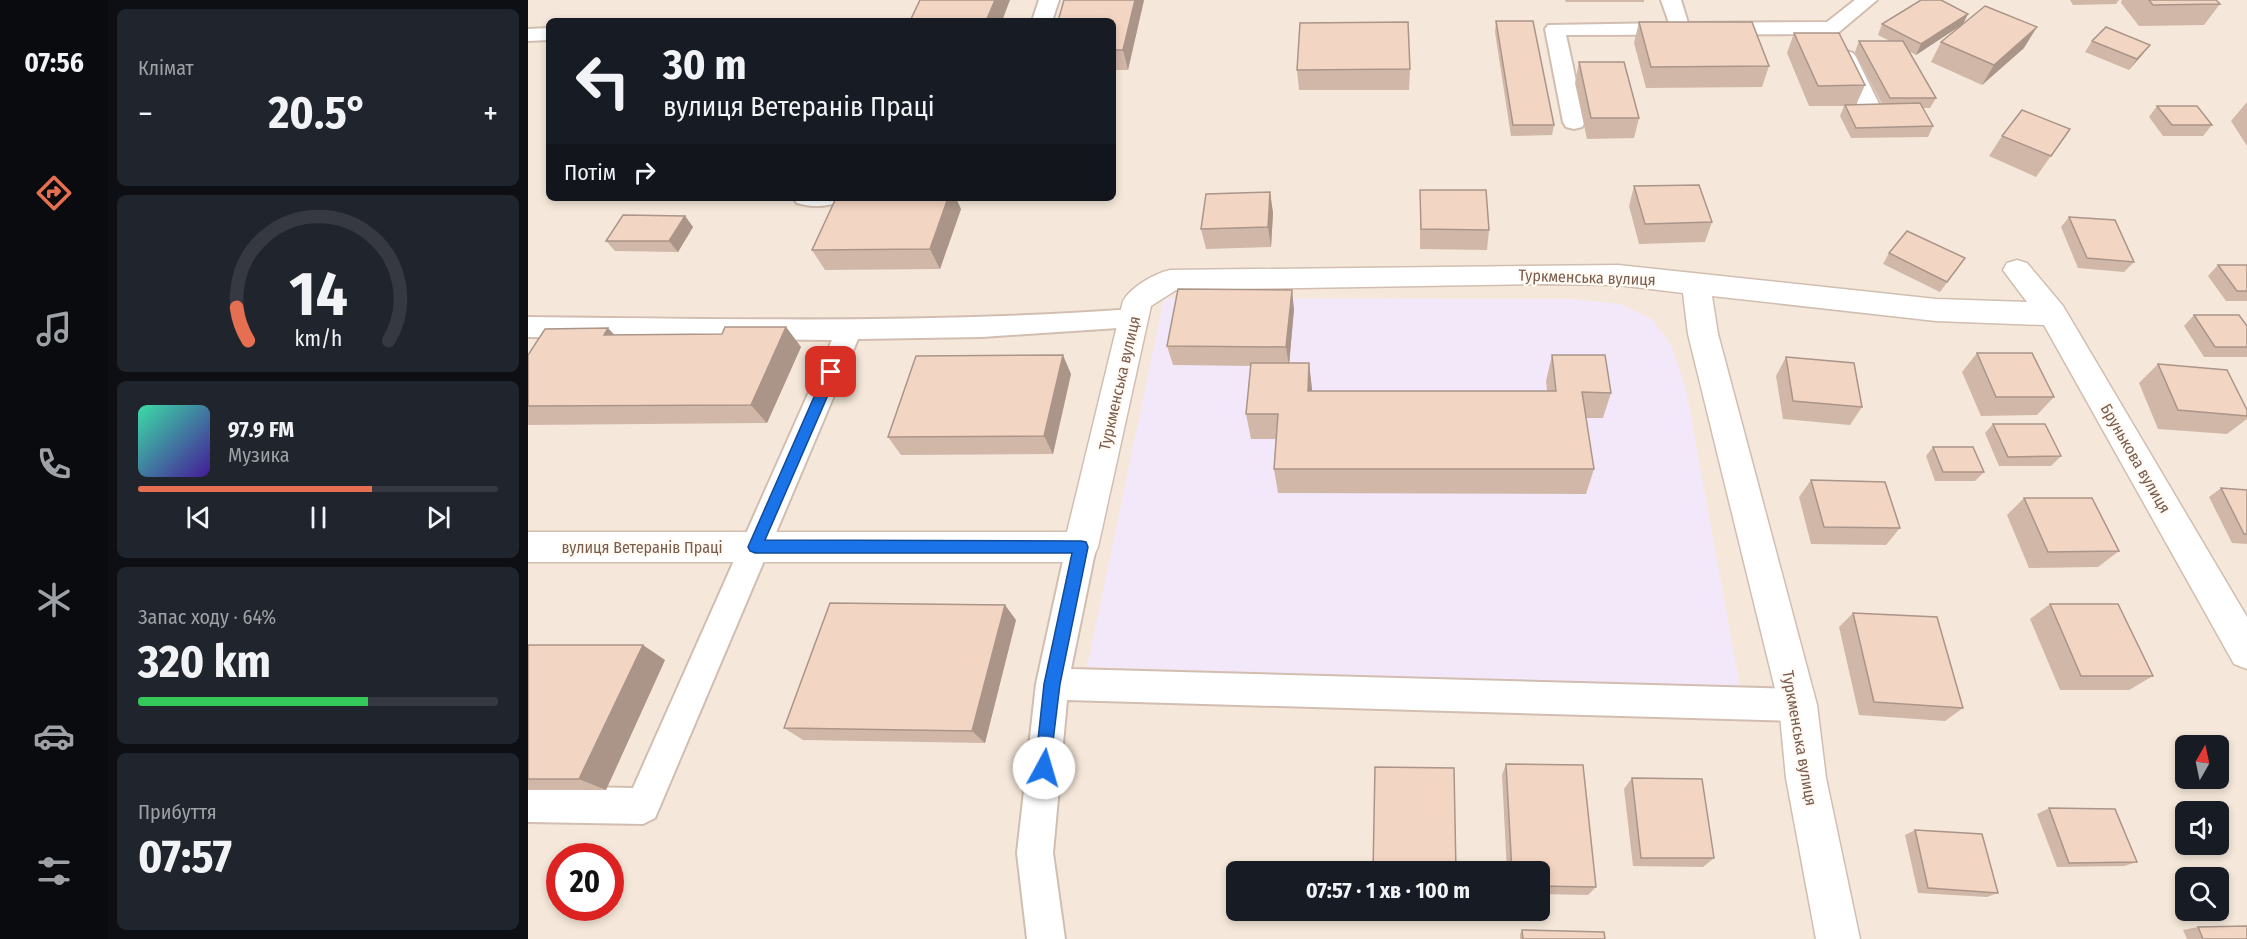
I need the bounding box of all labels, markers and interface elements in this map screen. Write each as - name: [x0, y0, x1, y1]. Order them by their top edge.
- text: 30 m: [663, 40, 747, 90]
- icon: left: [564, 42, 642, 120]
- text: 07:56: [24, 47, 84, 79]
- text: Клімат: [138, 56, 194, 80]
- text: 20.5°: [268, 86, 367, 140]
- text: вулиця Ветеранів Праці: [663, 91, 935, 123]
- text: −: [138, 94, 153, 134]
- text: +: [483, 94, 498, 134]
- icon: right: [628, 156, 661, 189]
- text: Потім: [564, 159, 616, 186]
- icon: directions: [33, 172, 75, 214]
- text: 14: [289, 257, 347, 332]
- street label: Туркменська вулиця: [1518, 266, 1656, 289]
- icon: music: [33, 308, 75, 350]
- street label: Туркменська вулиця: [1095, 314, 1144, 452]
- text: km/h: [294, 326, 342, 352]
- pin: [805, 346, 856, 397]
- icon: arrive: [814, 355, 847, 388]
- street label: Брунькова вулиця: [2097, 400, 2175, 516]
- text: 97.9 FM: [228, 416, 294, 443]
- icon: phone: [33, 443, 75, 485]
- text: Музика: [228, 443, 290, 467]
- icon: previous: [182, 501, 215, 534]
- icon: pause: [302, 501, 335, 534]
- icon: next: [422, 501, 455, 534]
- street label: вулиця Ветеранів Праці: [562, 538, 722, 557]
- icon: climate: [33, 579, 75, 621]
- text: Запас ходу · 64%: [138, 605, 276, 629]
- text: 320 km: [138, 635, 271, 689]
- street label: Туркменська вулиця: [1778, 669, 1821, 807]
- icon: car: [33, 715, 75, 757]
- north arrow: [2175, 735, 2229, 789]
- map controls: [2175, 735, 2229, 921]
- position arrow: [1012, 736, 1076, 800]
- text: Прибуття: [138, 800, 217, 824]
- button: sound: [2175, 801, 2229, 855]
- text: 07:57: [138, 830, 232, 884]
- speed limit sign: 20: [546, 843, 624, 921]
- icon: filters: [33, 850, 75, 892]
- button: search: [2175, 867, 2229, 921]
- text: 07:57 · 1 хв · 100 m: [1306, 877, 1470, 904]

